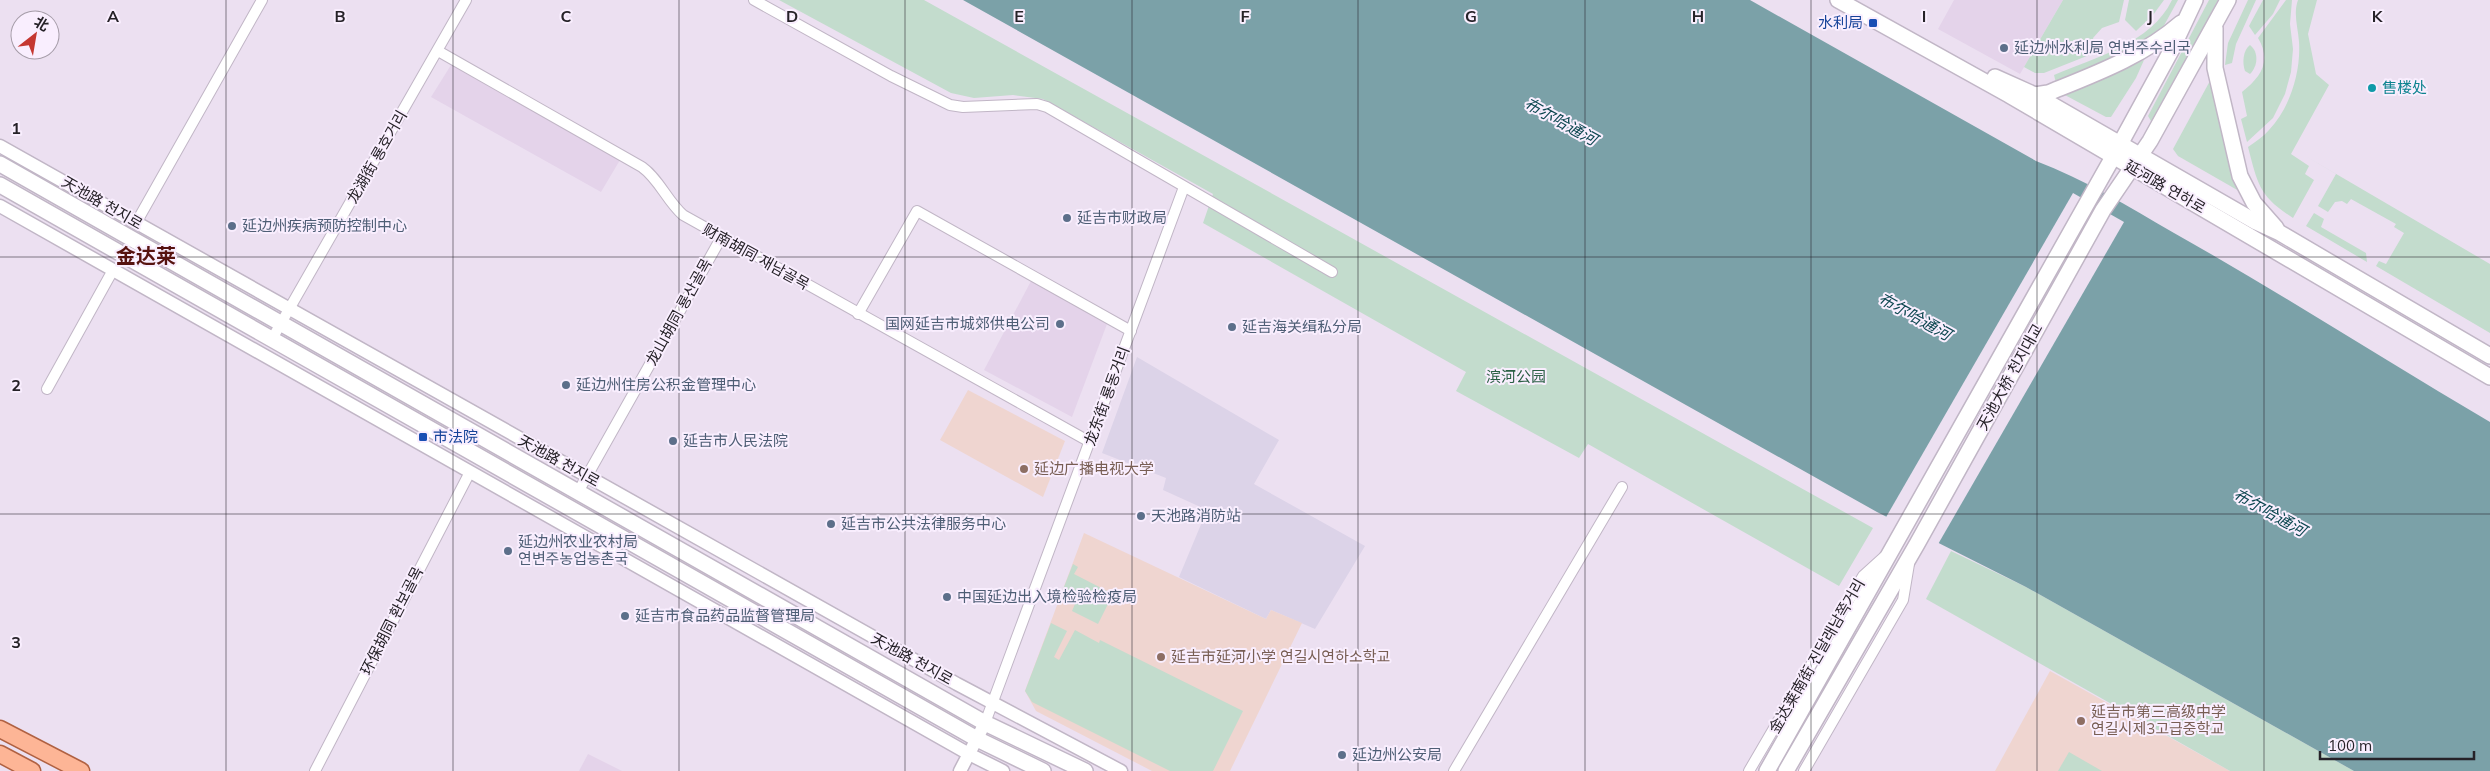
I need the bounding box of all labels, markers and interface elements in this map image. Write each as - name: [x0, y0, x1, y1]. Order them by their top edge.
- text: A: [107, 6, 119, 26]
- text: B: [334, 6, 346, 26]
- text: C: [561, 6, 572, 26]
- text: D: [786, 6, 798, 26]
- text: E: [1014, 6, 1024, 26]
- text: F: [1240, 6, 1250, 26]
- text: G: [1465, 6, 1477, 26]
- text: H: [1692, 6, 1704, 26]
- text: I: [1922, 6, 1926, 26]
- text: J: [2147, 6, 2153, 26]
- text: K: [2372, 6, 2384, 26]
- north arrow: [10, 10, 60, 60]
- text: 北: [31, 13, 52, 35]
- place label: 水利局: [1818, 13, 1863, 32]
- marker: 水利局: [1867, 17, 1879, 29]
- place label: 延边州水利局 연변주수리국: [2014, 38, 2191, 57]
- marker: 延边州水利局 연변주수리국: [1998, 42, 2010, 54]
- place label: 售楼处: [2382, 78, 2427, 97]
- marker: 售楼处: [2366, 82, 2378, 94]
- water label: 布尔哈通河: [1521, 93, 1603, 151]
- street label: 龙湖街 룡호거리: [342, 107, 411, 207]
- text: 1: [11, 118, 21, 138]
- street label: 延河路 연하로: [2121, 156, 2209, 217]
- street label: 天池路 천지로: [58, 172, 146, 233]
- place label: 延吉市财政局: [1077, 208, 1167, 227]
- marker: 延吉市财政局: [1061, 212, 1073, 224]
- place label: 延边州疾病预防控制中心: [242, 216, 407, 235]
- street label: 财南胡同 재남골목: [700, 219, 813, 294]
- marker: 延边州疾病预防控制中心: [226, 220, 238, 232]
- district label: 金达莱: [116, 243, 176, 268]
- street label: 龙山胡同 룡산골목: [641, 255, 716, 368]
- water label: 布尔哈通河: [1875, 288, 1957, 346]
- place label: 国网延吉市城郊供电公司: [885, 314, 1050, 333]
- place label: 延吉海关缉私分局: [1242, 317, 1362, 336]
- marker: 国网延吉市城郊供电公司: [1054, 318, 1066, 330]
- street label: 天池大桥 천지대교: [1972, 320, 2047, 433]
- marker: 延吉海关缉私分局: [1226, 321, 1238, 333]
- street label: 龙东街 룡동거리: [1080, 344, 1133, 448]
- park label: 滨河公园: [1486, 367, 1546, 386]
- text: 2: [11, 375, 21, 395]
- place label: 延边州住房公积金管理中心: [576, 375, 756, 394]
- marker: 延边州住房公积金管理中心: [560, 379, 572, 391]
- place label: 市法院: [433, 427, 478, 446]
- street label: 天池路 천지로: [515, 430, 603, 491]
- marker: 市法院: [417, 431, 429, 443]
- place label: 延吉市人民法院: [683, 431, 788, 450]
- marker: 延吉市人民法院: [667, 435, 679, 447]
- place label: 延边广播电视大学: [1034, 459, 1154, 478]
- marker: 延边广播电视大学: [1018, 463, 1030, 475]
- water label: 布尔哈通河: [2230, 484, 2312, 542]
- place label: 天池路消防站: [1151, 506, 1241, 525]
- marker: 天池路消防站: [1135, 510, 1147, 522]
- place label: 延吉市公共法律服务中心: [841, 514, 1006, 533]
- marker: 延吉市公共法律服务中心: [825, 518, 837, 530]
- place label: 延边州农业农村局 연변주농업농촌국: [518, 532, 638, 568]
- marker: 延边州农业农村局 연변주농업농촌국: [502, 545, 514, 557]
- street label: 环保胡同 환보골목: [356, 563, 427, 678]
- street label: 金达莱南街 진달래남쪽거리: [1764, 575, 1869, 737]
- place label: 中国延边出入境检验检疫局: [957, 587, 1137, 606]
- marker: 中国延边出入境检验检疫局: [941, 591, 953, 603]
- place label: 延吉市食品药品监督管理局: [635, 606, 815, 625]
- marker: 延吉市食品药品监督管理局: [619, 610, 631, 622]
- street label: 天池路 천지로: [868, 628, 956, 689]
- text: 3: [11, 632, 21, 652]
- place label: 延吉市延河小学 연길시연하소학교: [1171, 647, 1390, 666]
- marker: 延吉市延河小学 연길시연하소학교: [1155, 651, 1167, 663]
- place label: 延吉市第三高级中学 연길시제3고급중학교: [2091, 702, 2226, 738]
- marker: 延吉市第三高级中学 연길시제3고급중학교: [2075, 715, 2087, 727]
- scale bar: [2320, 728, 2474, 760]
- text: 100 m: [2328, 736, 2372, 755]
- place label: 延边州公安局: [1352, 745, 1442, 764]
- marker: 延边州公安局: [1336, 749, 1348, 761]

